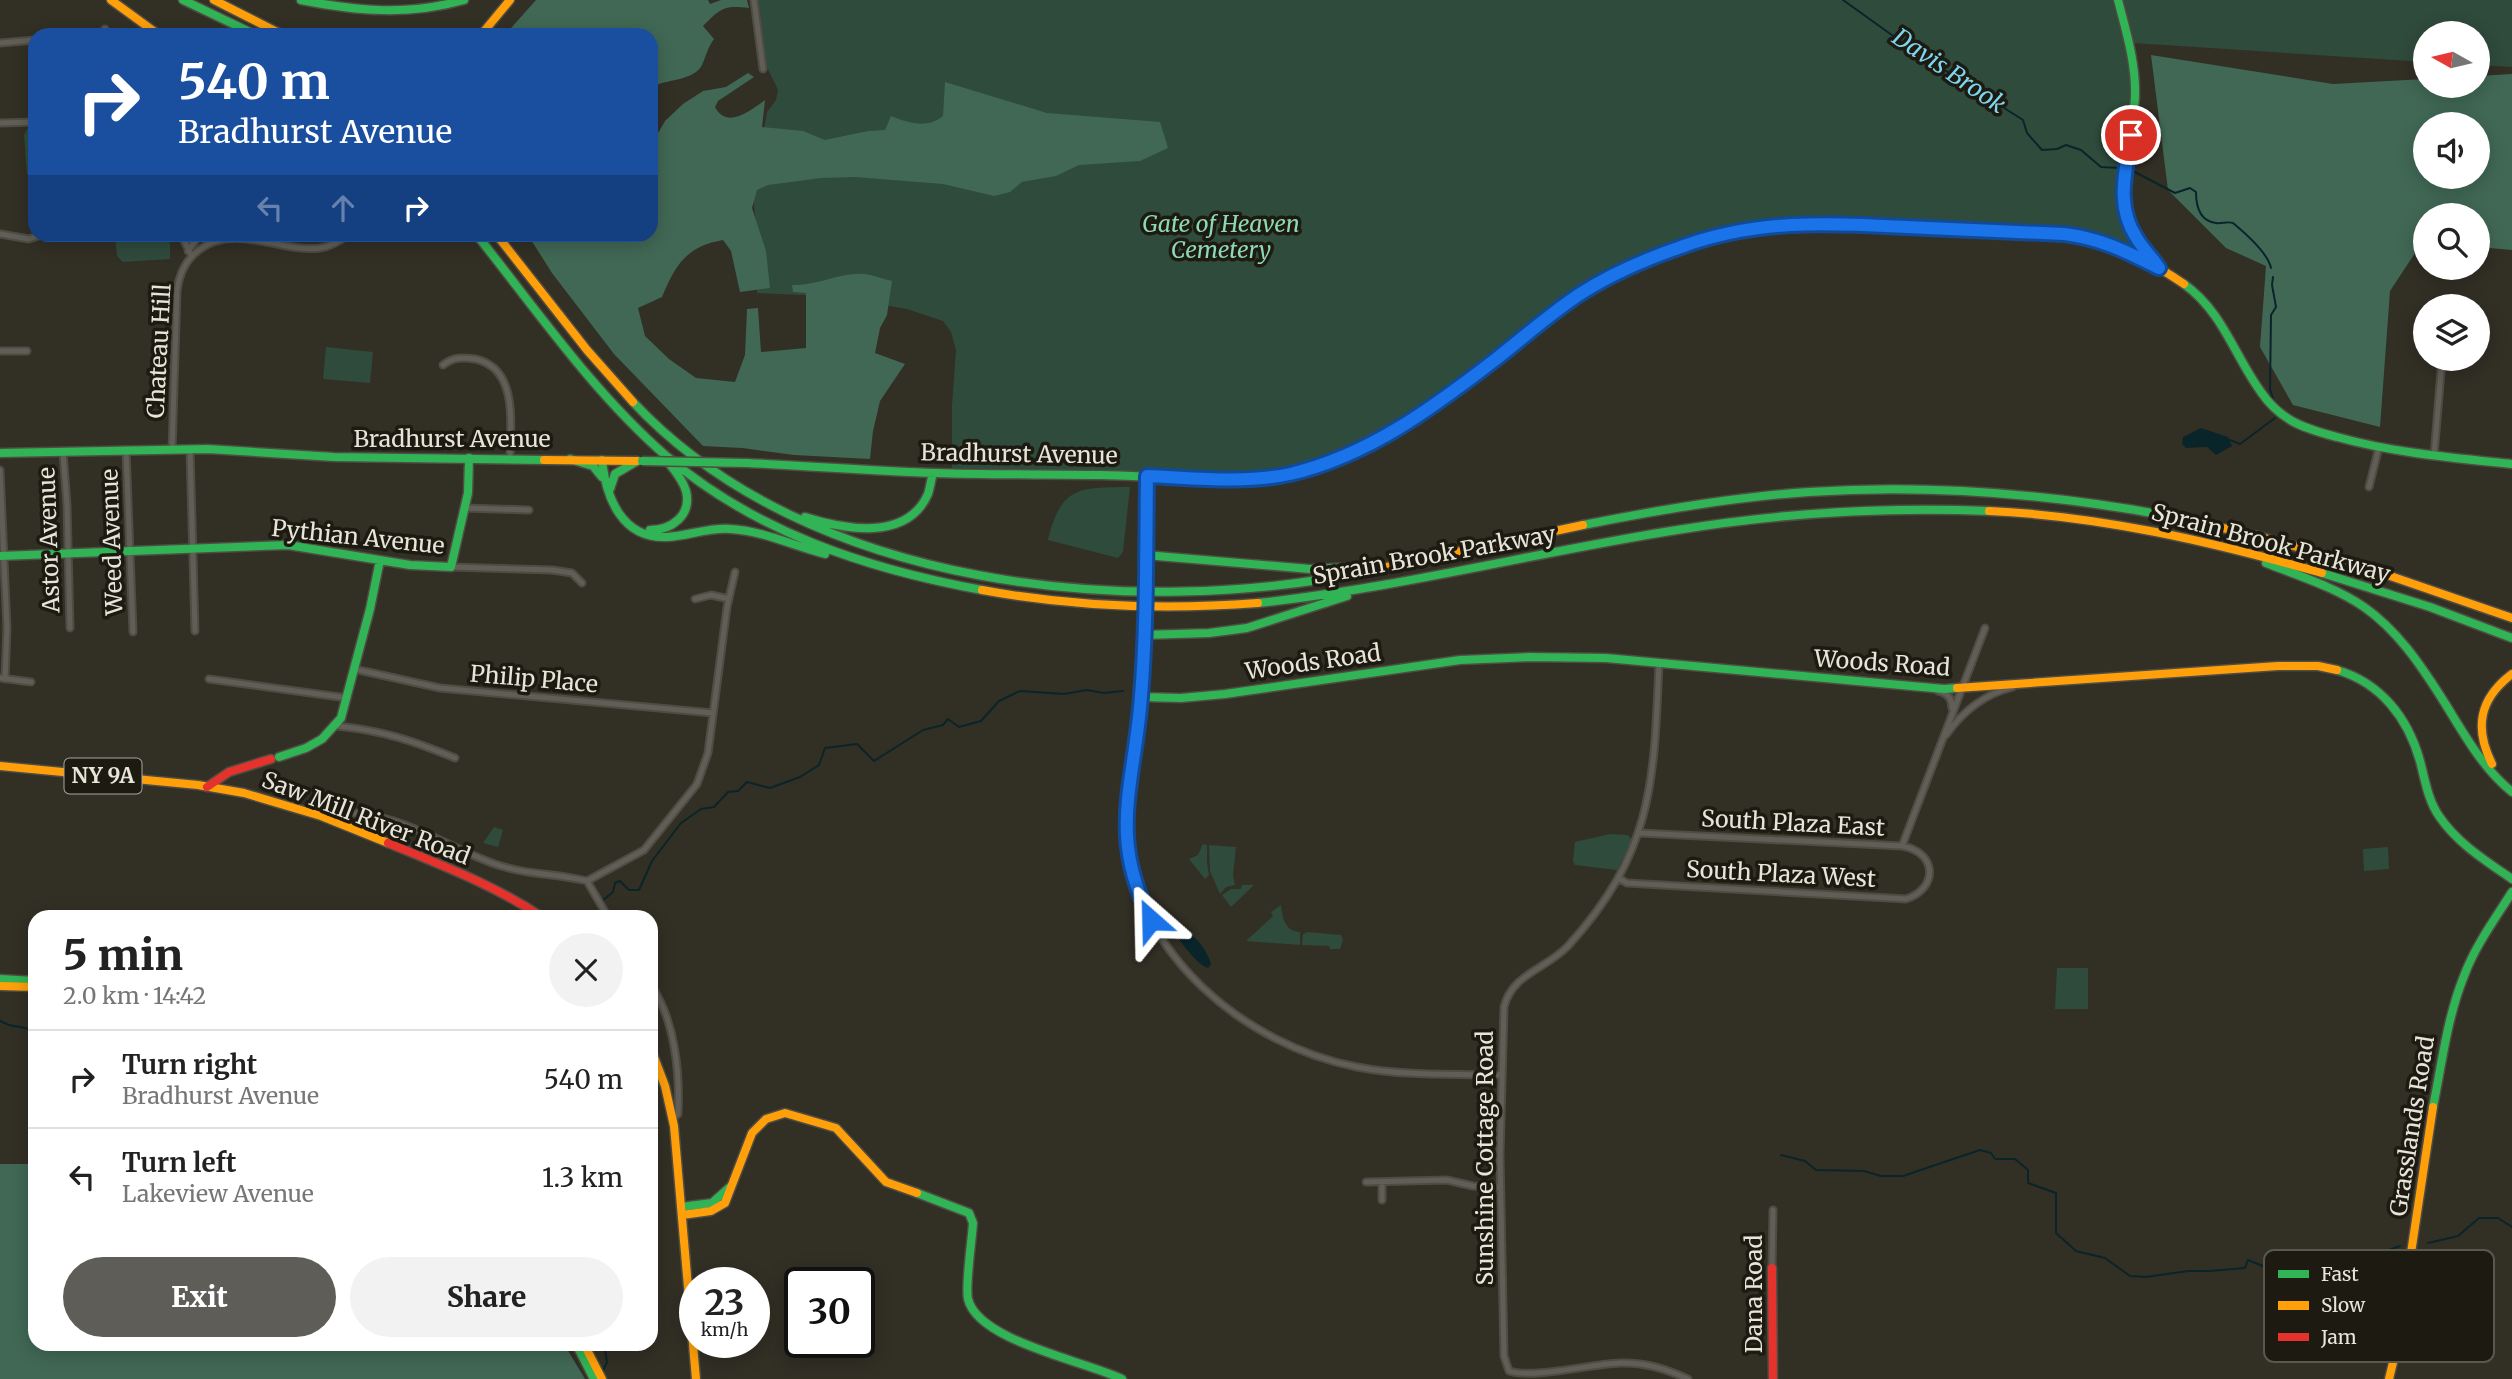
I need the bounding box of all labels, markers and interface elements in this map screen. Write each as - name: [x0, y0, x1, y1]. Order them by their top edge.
- water label: Davis Brook: [1886, 21, 2012, 120]
- north arrow: [2413, 21, 2490, 98]
- map controls: [2413, 21, 2490, 371]
- text: 540 m: [178, 51, 330, 112]
- icon: right: [63, 56, 154, 147]
- pin: [2101, 105, 2161, 165]
- text: Bradhurst Avenue: [178, 112, 452, 152]
- button: sound: [2413, 112, 2490, 189]
- icon: arrive: [2112, 116, 2150, 154]
- icon: left: [251, 189, 289, 227]
- icon: ahead: [324, 189, 362, 227]
- icon: right: [397, 189, 435, 227]
- button: search: [2413, 203, 2490, 280]
- park label: Gate of Heaven Cemetery: [1142, 209, 1300, 264]
- street label: Chateau Hill: [140, 283, 177, 419]
- button: layers: [2413, 294, 2490, 371]
- street label: Bradhurst Avenue: [353, 424, 551, 453]
- street label: Bradhurst Avenue: [920, 437, 1118, 470]
- street label: Astor Avenue: [31, 467, 66, 614]
- street label: Weed Avenue: [94, 468, 129, 617]
- street label: Sprain Brook Parkway: [2149, 497, 2394, 589]
- street label: Pythian Avenue: [270, 513, 446, 560]
- street label: Sprain Brook Parkway: [1310, 519, 1558, 590]
- street label: Woods Road: [1242, 638, 1383, 685]
- street label: Woods Road: [1812, 643, 1951, 682]
- street label: Philip Place: [469, 658, 599, 699]
- road number: NY 9A: [64, 758, 142, 794]
- street label: Saw Mill River Road: [258, 764, 475, 871]
- street label: South Plaza East: [1700, 803, 1886, 842]
- street label: South Plaza West: [1685, 854, 1877, 893]
- position arrow: [1114, 883, 1188, 957]
- text: 5 min: [63, 929, 183, 981]
- button: close: [549, 933, 623, 1007]
- text: 2.0 km · 14:42: [63, 981, 206, 1010]
- street label: Sunshine Cottage Road: [1470, 1030, 1499, 1285]
- street label: Grasslands Road: [2383, 1033, 2440, 1218]
- text: Turn right: [122, 1048, 257, 1081]
- icon: right: [63, 1060, 101, 1098]
- text: 540 m: [544, 1063, 623, 1096]
- text: Bradhurst Avenue: [122, 1081, 319, 1110]
- text: Turn left: [122, 1146, 236, 1179]
- icon: left: [63, 1158, 101, 1196]
- text: 1.3 km: [542, 1161, 623, 1194]
- text: Lakeview Avenue: [122, 1179, 314, 1208]
- street label: Dana Road: [1739, 1235, 1768, 1353]
- legend: [2264, 1250, 2494, 1362]
- button: Exit: [63, 1257, 336, 1337]
- button: Share: [350, 1257, 623, 1337]
- text: Fast: [2321, 1262, 2359, 1286]
- speed limit sign: 30: [784, 1267, 875, 1358]
- text: 23: [705, 1281, 744, 1325]
- text: Slow: [2321, 1293, 2366, 1317]
- text: km/h: [701, 1318, 748, 1341]
- text: Jam: [2320, 1325, 2357, 1349]

